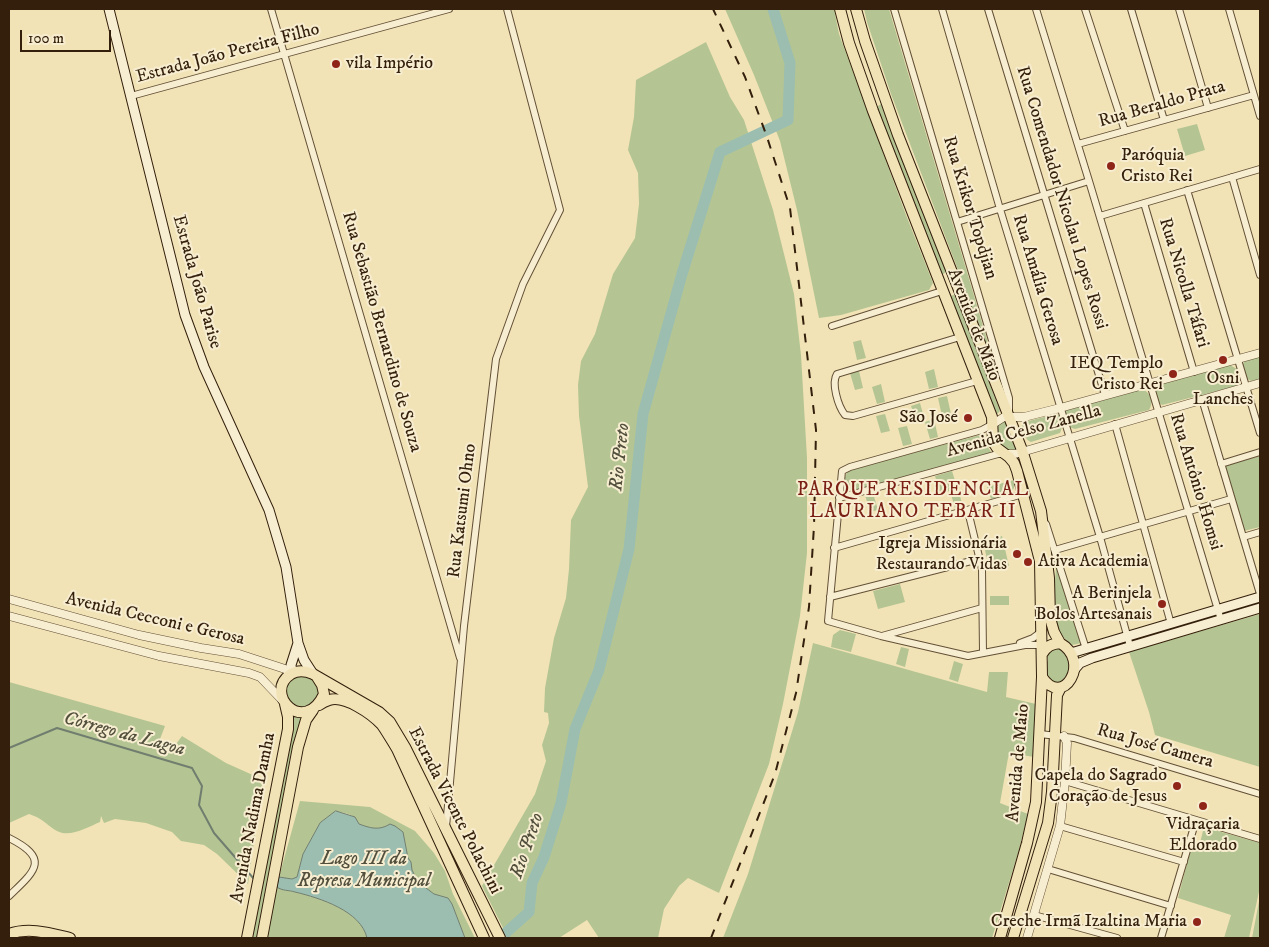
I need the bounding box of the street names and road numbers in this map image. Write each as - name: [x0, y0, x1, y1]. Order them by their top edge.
- street label: Estrada João Pereira Filho: [134, 19, 322, 89]
- street label: Rua Comendador Nicolau Lopes Rossi: [1011, 64, 1111, 332]
- street label: Rua Beraldo Prata: [1096, 77, 1228, 133]
- street label: Rua Krikor Topdjian: [937, 134, 1001, 282]
- street label: Rua Sebastião Bernardino de Souza: [336, 209, 426, 455]
- street label: Rua Amália Gerosa: [1007, 212, 1067, 348]
- street label: Estrada João Parise: [167, 213, 225, 351]
- street label: Rua Nicolla Táfari: [1153, 216, 1213, 350]
- street label: Avenida de Maio: [942, 266, 1004, 384]
- street label: Avenida Celso Zanella: [944, 401, 1104, 463]
- street label: Rua Antônio Homsi: [1164, 411, 1226, 553]
- street label: Rua Katsumi Ohno: [444, 443, 482, 579]
- street label: Avenida Cecconi e Gerosa: [63, 589, 247, 651]
- street label: Avenida de Maio: [1003, 703, 1035, 823]
- street label: Rua José Camera: [1094, 720, 1216, 774]
- street label: Estrada Vicente Polachini: [402, 724, 506, 898]
- street label: Avenida Nadima Damha: [227, 731, 281, 905]

